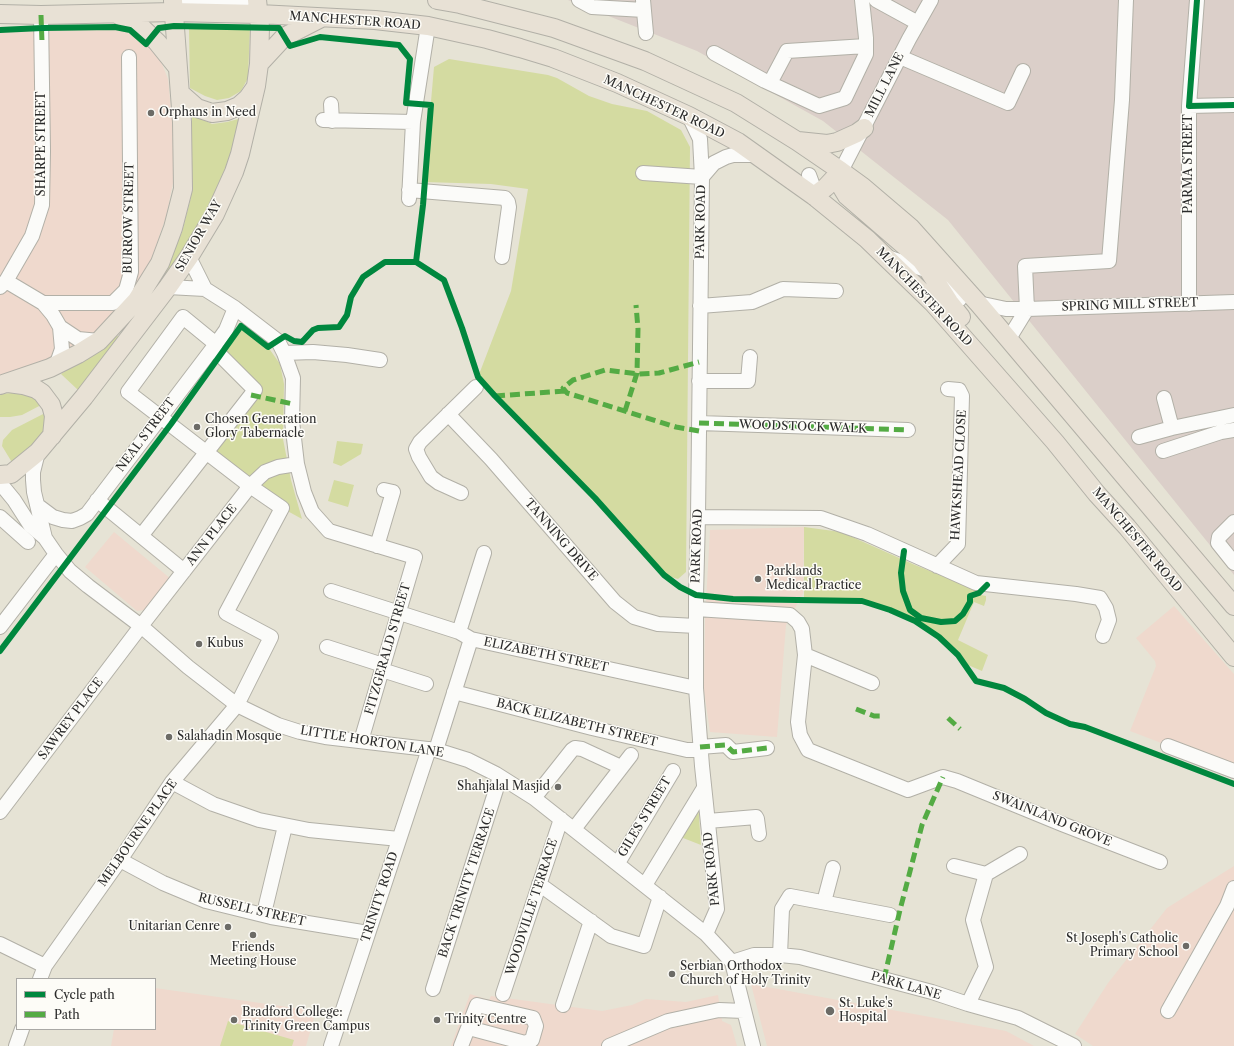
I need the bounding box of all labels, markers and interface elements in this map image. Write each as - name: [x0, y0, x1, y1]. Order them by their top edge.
- street label: MANCHESTER ROAD: [289, 9, 421, 33]
- street label: MILL LANE: [863, 50, 907, 120]
- street label: MANCHESTER ROAD: [601, 73, 727, 141]
- street label: SHARPE STREET: [35, 92, 49, 196]
- place label: Orphans in Need: [159, 106, 256, 120]
- marker: Orphans in Need: [146, 108, 156, 118]
- street label: PARMA STREET: [1182, 114, 1196, 214]
- street label: BURROW STREET: [121, 162, 137, 274]
- street label: PARK ROAD: [693, 185, 709, 259]
- street label: SENIOR WAY: [173, 198, 225, 274]
- street label: MANCHESTER ROAD: [873, 245, 975, 349]
- street label: SPRING MILL STREET: [1061, 295, 1199, 315]
- street label: NEAL STREET: [114, 395, 178, 475]
- street label: HAWKSHEAD CLOSE: [948, 409, 970, 541]
- place label: Chosen Generation Glory Tabernacle: [205, 413, 316, 441]
- street label: WOODSTOCK WALK: [739, 418, 867, 436]
- marker: Chosen Generation Glory Tabernacle: [192, 422, 202, 432]
- street label: MANCHESTER ROAD: [1089, 485, 1185, 595]
- street label: TANNING DRIVE: [522, 496, 600, 584]
- street label: ANN PLACE: [184, 502, 240, 568]
- street label: PARK ROAD: [689, 509, 705, 583]
- place label: Parklands Medical Practice: [766, 565, 861, 593]
- marker: Parklands Medical Practice: [753, 574, 763, 584]
- street label: FITZGERALD STREET: [362, 582, 414, 716]
- street label: ELIZABETH STREET: [482, 635, 610, 675]
- place label: Kubus: [207, 637, 244, 651]
- marker: Kubus: [194, 639, 204, 649]
- street label: SAWREY PLACE: [36, 675, 106, 763]
- street label: BACK ELIZABETH STREET: [495, 696, 659, 750]
- street label: LITTLE HORTON LANE: [299, 724, 445, 760]
- place label: Salahadin Mosque: [177, 730, 282, 744]
- marker: Salahadin Mosque: [164, 732, 174, 742]
- street label: GILES STREET: [615, 774, 675, 860]
- street label: MELBOURNE PLACE: [95, 777, 181, 889]
- place label: Shahjalal Masjid: [457, 780, 550, 794]
- marker: Shahjalal Masjid: [553, 782, 563, 792]
- street label: SWAINLAND GROVE: [990, 789, 1114, 849]
- street label: BACK TRINITY TERRACE: [436, 806, 498, 960]
- street label: PARK ROAD: [701, 831, 723, 907]
- street label: WOODVILLE TERRACE: [503, 837, 561, 977]
- street label: TRINITY ROAD: [359, 850, 401, 944]
- street label: RUSSELL STREET: [197, 891, 307, 929]
- place label: Unitarian Cenre: [128, 920, 220, 934]
- marker: Unitarian Cenre: [223, 922, 233, 932]
- marker: Friends Meeting House: [248, 930, 258, 940]
- place label: St Joseph's Catholic Primary School: [1066, 932, 1178, 960]
- place label: Friends Meeting House: [210, 941, 296, 969]
- marker: St Joseph's Catholic Primary School: [1181, 941, 1191, 951]
- place label: Serbian Orthodox Church of Holy Trinity: [680, 960, 811, 988]
- marker: Serbian Orthodox Church of Holy Trinity: [667, 969, 677, 979]
- street label: PARK LANE: [869, 969, 943, 1003]
- legend: [16, 978, 156, 1030]
- text: Cycle path: [54, 987, 115, 1002]
- place label: St. Luke's Hospital: [839, 997, 893, 1025]
- marker: St. Luke's Hospital: [824, 1005, 836, 1017]
- place label: Bradford College: Trinity Green Campus: [242, 1006, 370, 1034]
- text: Path: [54, 1007, 80, 1022]
- place label: Trinity Centre: [445, 1013, 527, 1027]
- marker: Bradford College: Trinity Green Campus: [229, 1015, 239, 1025]
- marker: Trinity Centre: [432, 1015, 442, 1025]

